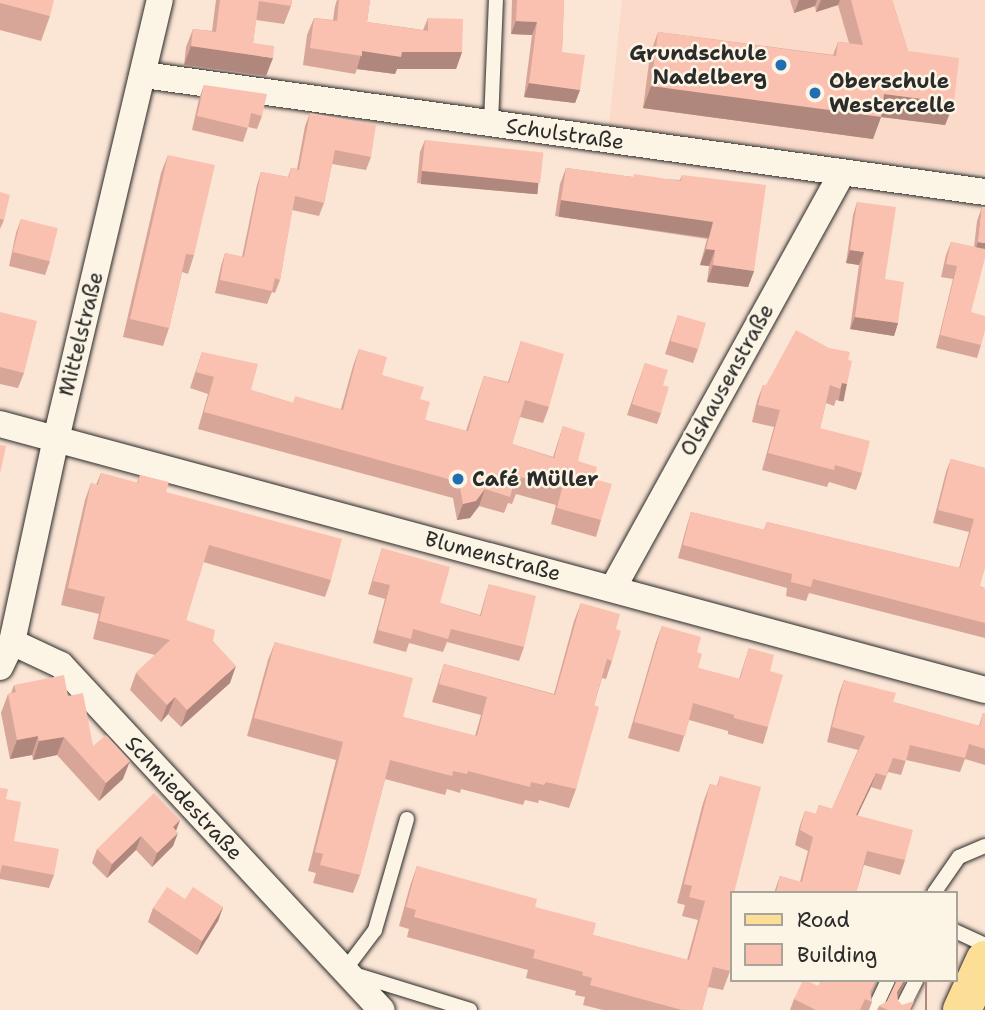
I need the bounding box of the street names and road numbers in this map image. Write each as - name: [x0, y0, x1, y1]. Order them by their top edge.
- street label: Schulstraße: [504, 113, 626, 155]
- street label: Mittelstraße: [53, 269, 109, 399]
- street label: Olshausenstraße: [675, 300, 779, 460]
- street label: Blumenstraße: [422, 526, 564, 586]
- street label: Schmiedestraße: [120, 731, 248, 865]

